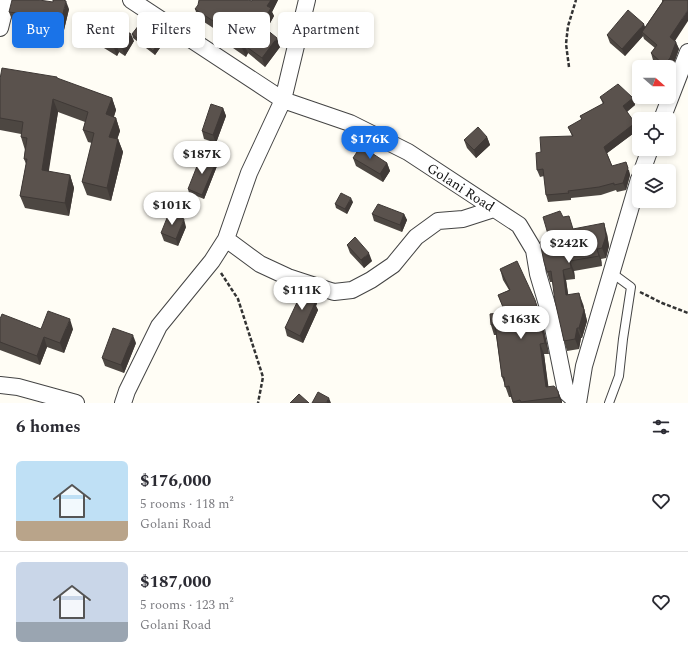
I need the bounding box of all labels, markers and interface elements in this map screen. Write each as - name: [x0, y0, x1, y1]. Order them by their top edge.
- chip: Buy: [12, 12, 64, 48]
- chip: Rent: [72, 12, 129, 48]
- chip: Filters: [137, 12, 205, 48]
- chip: New: [213, 12, 270, 48]
- chip: Apartment: [278, 12, 374, 48]
- north arrow: [632, 60, 676, 104]
- map controls: [632, 60, 676, 208]
- button: locate: [632, 112, 676, 156]
- pin: $176K: [342, 126, 398, 160]
- text: $176K: [350, 129, 390, 149]
- pin: $187K: [174, 141, 230, 175]
- text: $187K: [182, 144, 222, 164]
- street label: Golani Road: [423, 158, 499, 217]
- button: layers: [632, 164, 676, 208]
- pin: $101K: [144, 192, 200, 226]
- text: $101K: [152, 195, 192, 215]
- pin: $242K: [541, 230, 597, 264]
- text: $242K: [549, 233, 589, 253]
- pin: $111K: [274, 277, 330, 311]
- text: $111K: [282, 280, 322, 300]
- pin: $163K: [493, 306, 549, 340]
- text: $163K: [501, 309, 541, 329]
- text: 6 homes: [16, 414, 81, 440]
- icon: filters: [650, 416, 672, 438]
- text: $176,000: [140, 468, 211, 494]
- icon: home: [48, 477, 96, 525]
- icon: heart: [650, 490, 672, 512]
- text: 5 rooms · 118 m²: [140, 494, 234, 514]
- text: Golani Road: [140, 514, 211, 534]
- text: $187,000: [140, 569, 211, 595]
- icon: home: [48, 578, 96, 626]
- icon: heart: [650, 591, 672, 613]
- text: 5 rooms · 123 m²: [140, 595, 234, 615]
- text: Golani Road: [140, 615, 211, 635]

